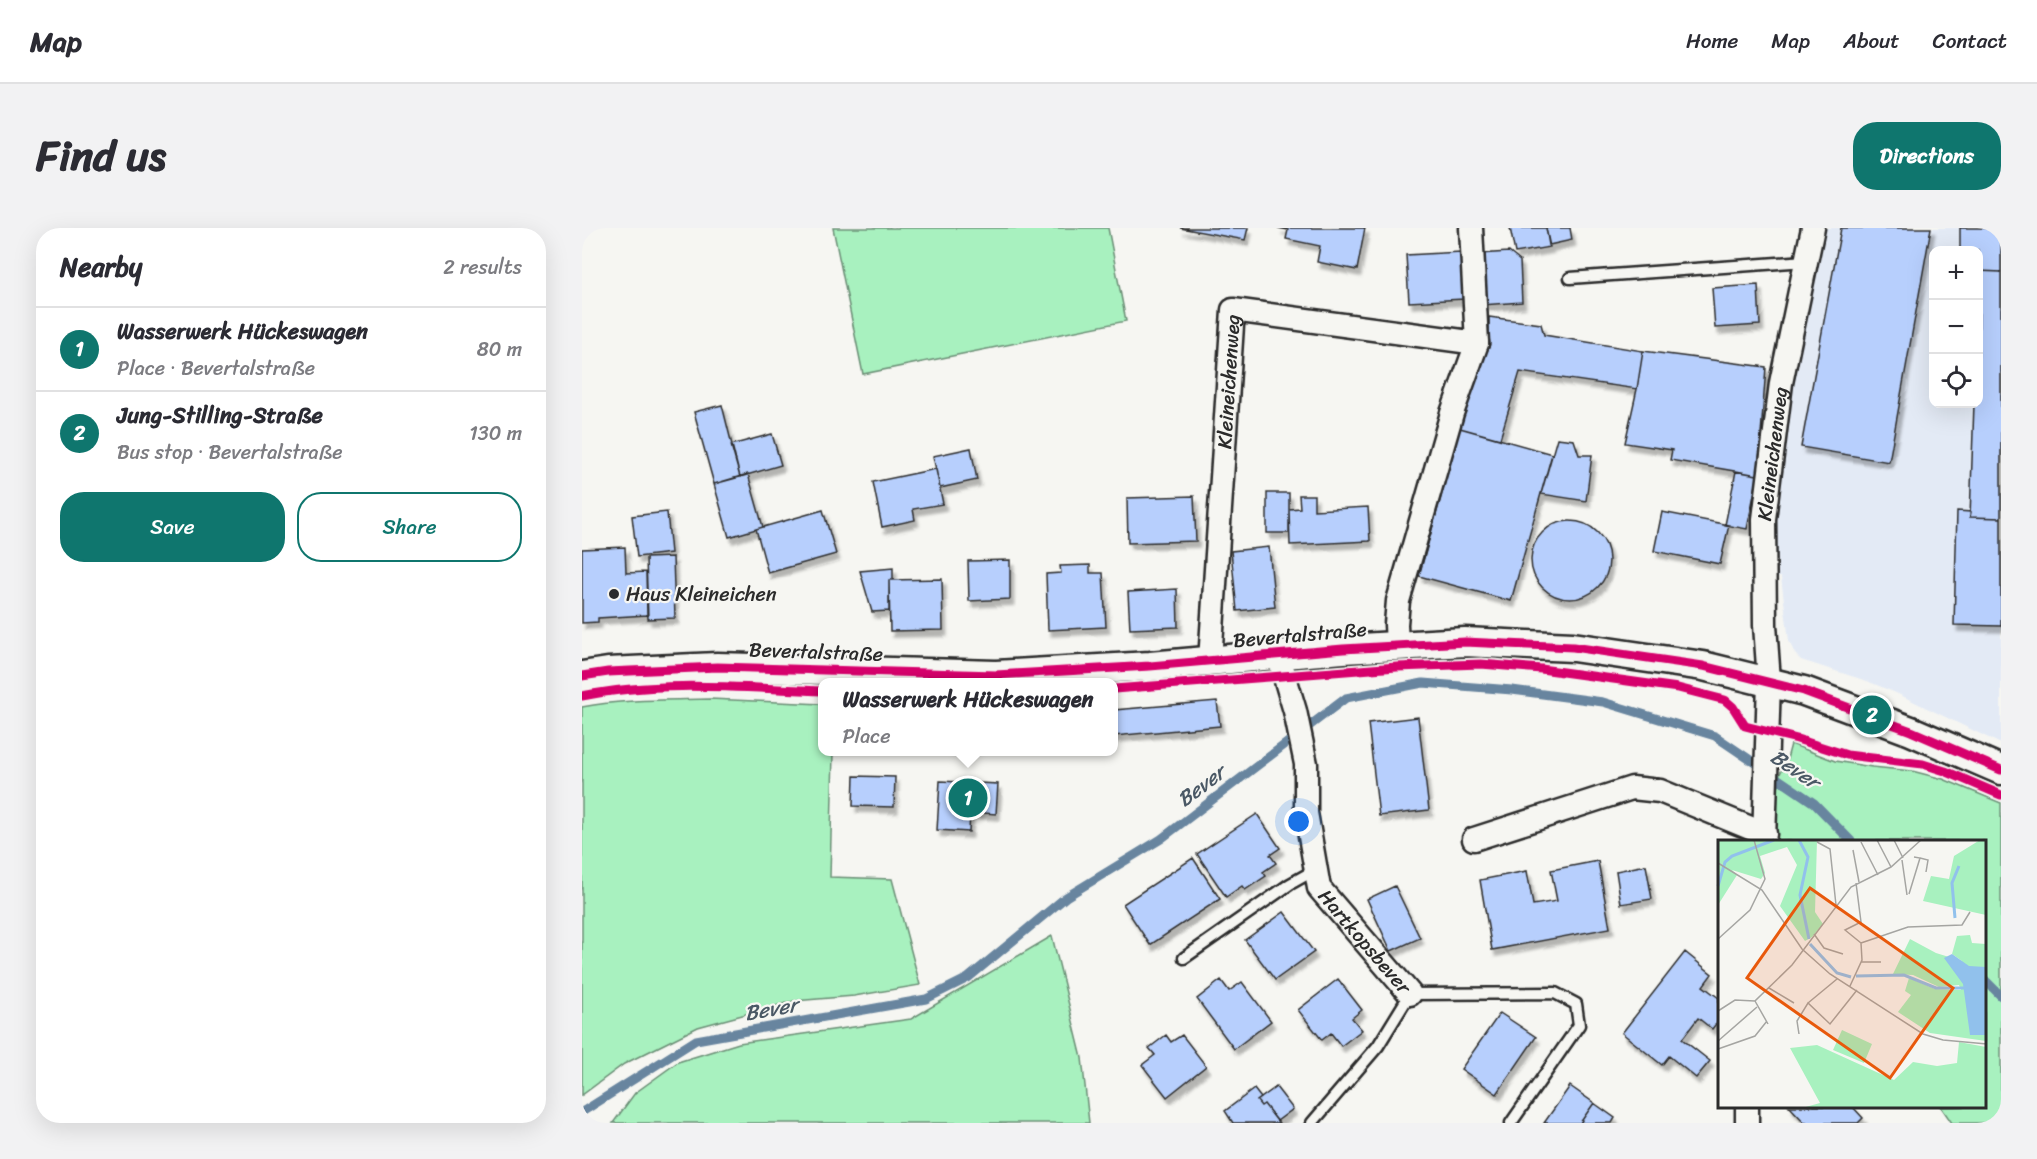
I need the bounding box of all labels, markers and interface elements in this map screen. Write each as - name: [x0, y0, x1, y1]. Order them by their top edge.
- text: Map: [30, 17, 82, 66]
- text: Home: [1686, 22, 1738, 60]
- text: Map: [1771, 22, 1810, 60]
- text: About: [1843, 22, 1900, 60]
- text: Contact: [1933, 22, 2007, 60]
- text: Find us: [36, 119, 166, 193]
- button: Directions: [1853, 122, 2001, 190]
- text: Nearby: [60, 244, 142, 290]
- map controls: [1929, 246, 1983, 408]
- button: +: [1929, 246, 1983, 300]
- text: 2 results: [443, 250, 522, 285]
- button: −: [1929, 300, 1983, 354]
- text: Wasserwerk Hückeswagen: [117, 312, 368, 351]
- street label: Kleineichenweg: [1206, 313, 1250, 450]
- text: 1: [75, 332, 84, 367]
- text: 80 m: [477, 332, 522, 367]
- text: Place · Bevertalstraße: [117, 351, 315, 386]
- button: locate: [1929, 354, 1983, 408]
- street label: Kleineichenweg: [1746, 385, 1798, 523]
- text: Jung-Stilling-Straße: [117, 396, 323, 435]
- text: 2: [74, 416, 85, 451]
- text: 130 m: [469, 416, 522, 451]
- text: Bus stop · Bevertalstraße: [117, 435, 343, 470]
- button: Save: [60, 492, 285, 562]
- button: Share: [297, 492, 522, 562]
- place label: Haus Kleineichen: [626, 577, 777, 612]
- marker: Haus Kleineichen: [607, 587, 621, 601]
- street label: Bevertalstraße: [1232, 612, 1368, 658]
- street label: Bevertalstraße: [748, 632, 884, 672]
- popup: [818, 678, 1118, 756]
- text: Wasserwerk Hückeswagen: [842, 680, 1094, 719]
- pin: 2: [1852, 692, 1892, 738]
- text: Place: [842, 719, 891, 754]
- water label: Bever: [1762, 738, 1831, 802]
- water label: Bever: [1168, 752, 1237, 817]
- pin: 1: [948, 776, 988, 820]
- your location: [1284, 807, 1313, 836]
- inset map: [1718, 840, 1986, 1108]
- street label: Hartkopsbever: [1309, 881, 1422, 1003]
- water label: Bever: [741, 985, 805, 1032]

